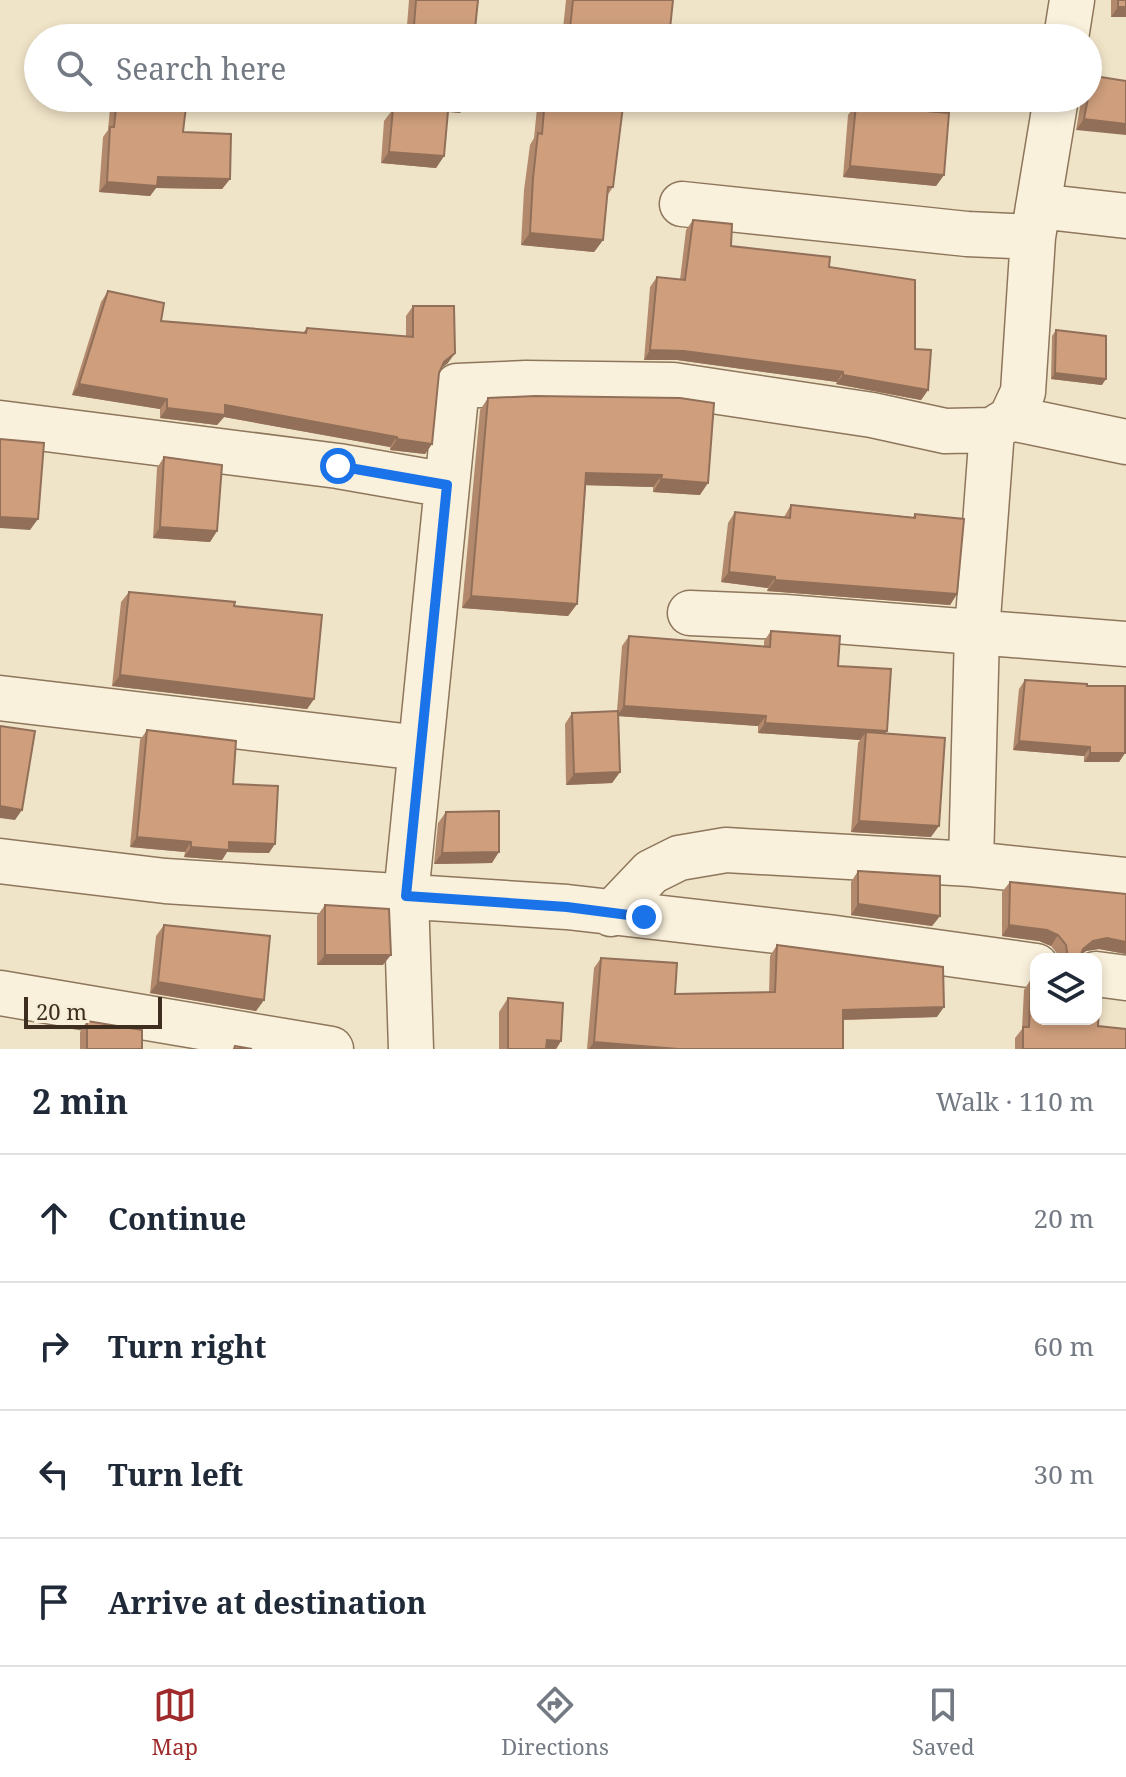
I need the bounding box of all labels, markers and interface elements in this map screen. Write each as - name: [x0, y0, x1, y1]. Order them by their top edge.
- search box: [24, 24, 1102, 112]
- icon: search: [52, 46, 96, 90]
- text: Search here: [116, 48, 286, 89]
- route start: [320, 448, 356, 484]
- route end: [626, 899, 662, 935]
- map controls: [1030, 953, 1102, 1025]
- button: layers: [1030, 953, 1102, 1025]
- scale bar: [24, 993, 162, 1029]
- text: 20 m: [36, 996, 87, 1026]
- text: 2 min: [32, 1078, 128, 1124]
- text: Walk · 110 m: [936, 1083, 1094, 1119]
- icon: ahead: [32, 1196, 76, 1240]
- text: Continue: [108, 1198, 246, 1239]
- text: 20 m: [1034, 1200, 1094, 1236]
- icon: right: [32, 1324, 76, 1368]
- text: Turn right: [108, 1326, 266, 1367]
- text: 60 m: [1034, 1328, 1094, 1364]
- icon: left: [32, 1452, 76, 1496]
- text: Turn left: [108, 1454, 243, 1495]
- text: 30 m: [1034, 1456, 1094, 1492]
- icon: arrive: [32, 1580, 76, 1624]
- text: Arrive at destination: [108, 1582, 427, 1623]
- tab: Map: [152, 1683, 198, 1761]
- tab: Directions: [501, 1683, 609, 1761]
- tab: Saved: [912, 1683, 974, 1761]

